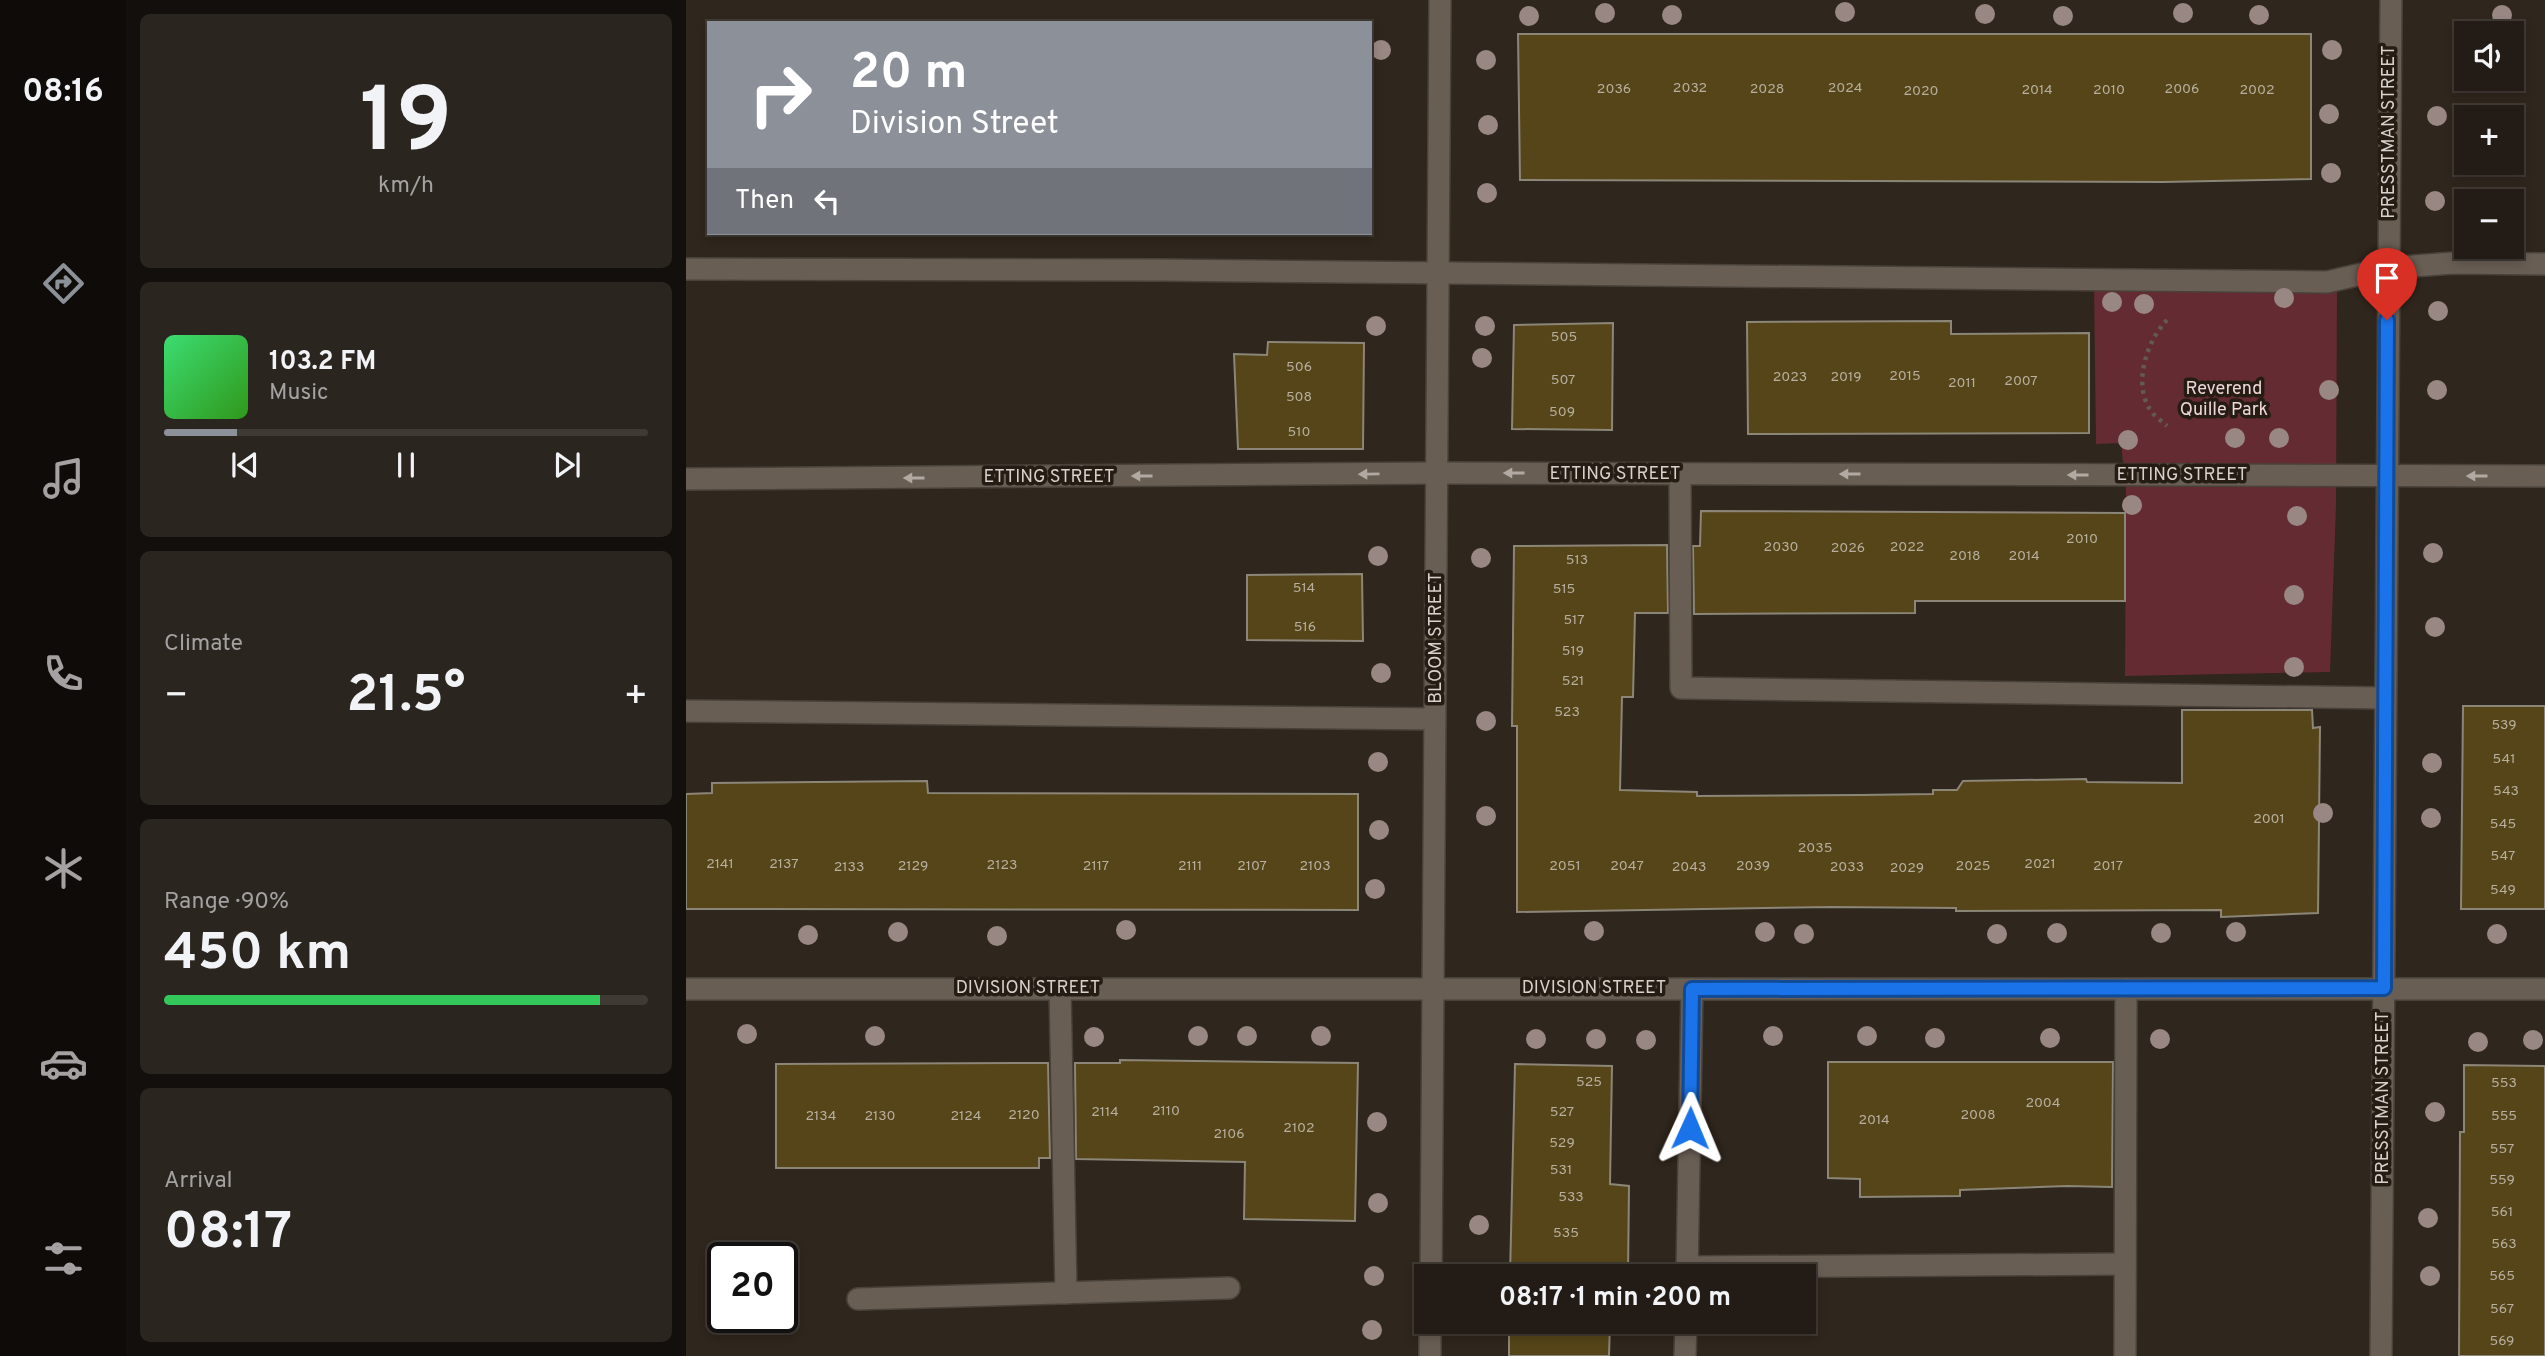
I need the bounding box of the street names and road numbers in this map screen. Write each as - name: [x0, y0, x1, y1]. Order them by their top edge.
- street label: PRESSTMAN STREET: [2378, 45, 2401, 219]
- street label: ETTING STREET: [1550, 463, 1680, 486]
- street label: ETTING STREET: [2117, 464, 2247, 487]
- street label: ETTING STREET: [984, 466, 1114, 489]
- street label: BLOOM STREET: [1425, 572, 1448, 704]
- street label: DIVISION STREET: [956, 977, 1100, 1000]
- street label: DIVISION STREET: [1522, 977, 1666, 1000]
- street label: PRESSTMAN STREET: [2372, 1011, 2395, 1185]

